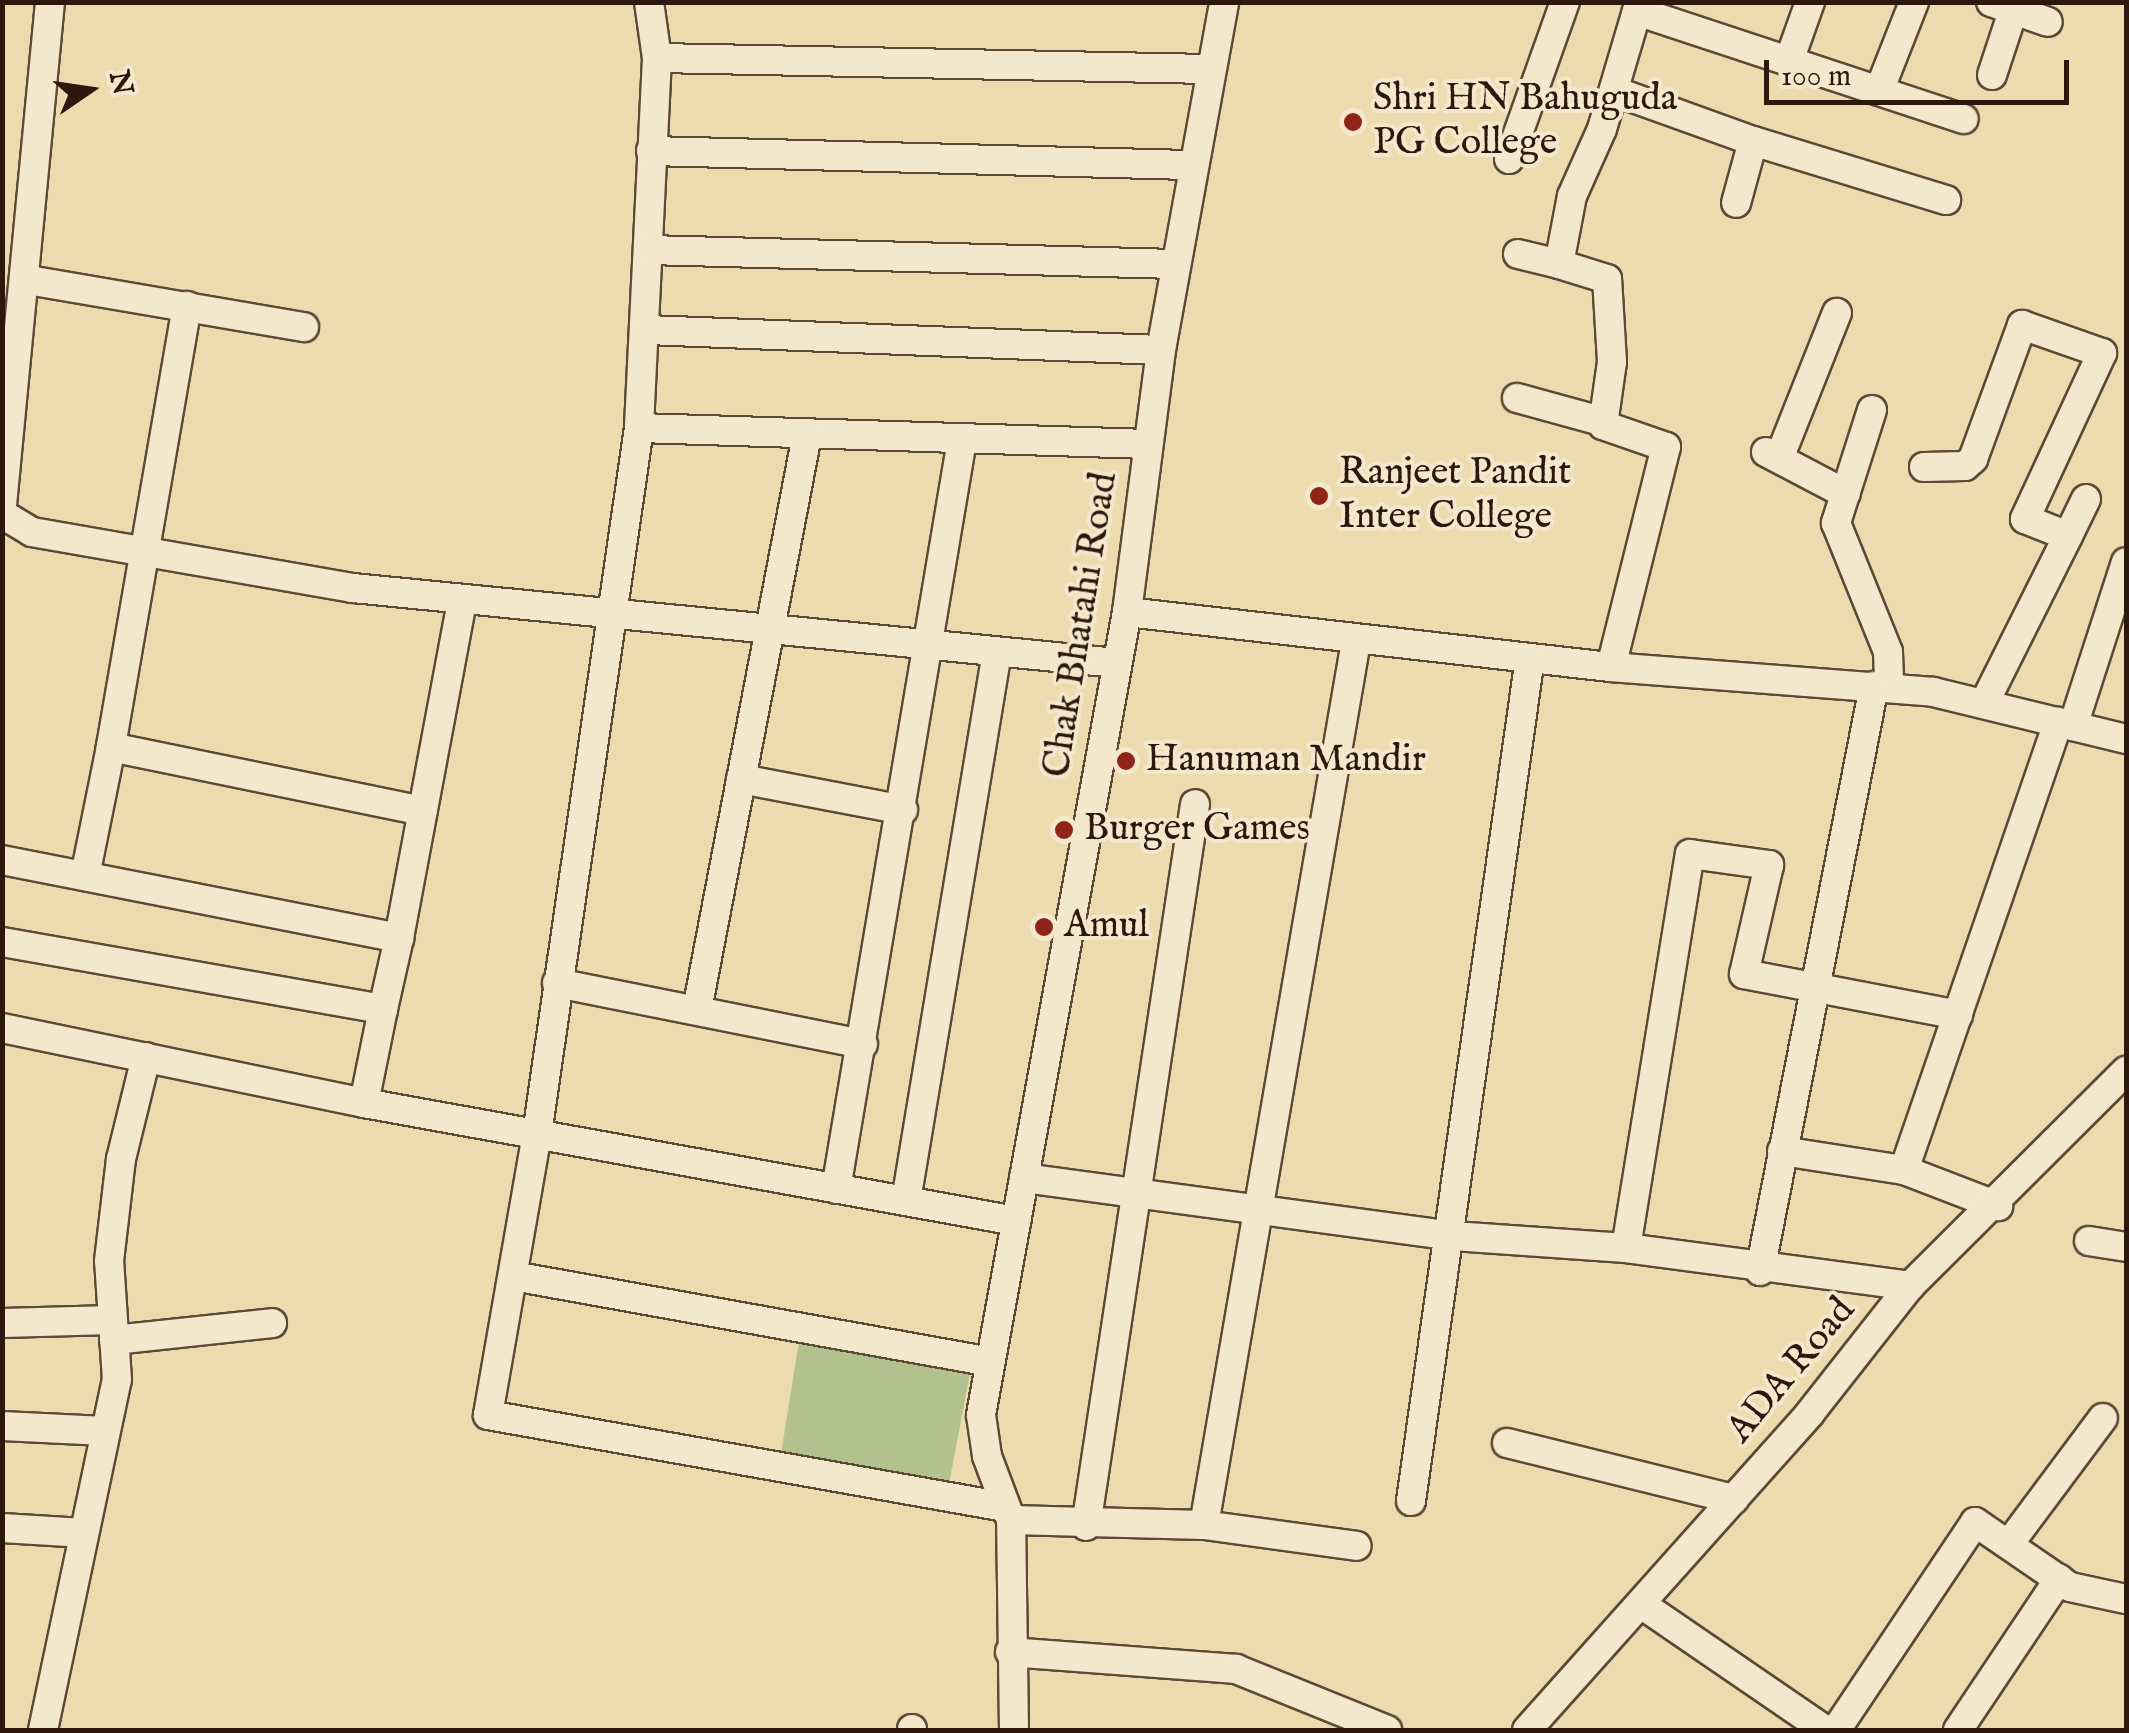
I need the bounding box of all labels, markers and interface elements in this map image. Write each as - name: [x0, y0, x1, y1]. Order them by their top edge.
- north arrow: [40, 40, 140, 140]
- scale bar: [1769, 40, 2074, 102]
- text: 100 m: [1781, 58, 1851, 96]
- text: N: [100, 67, 139, 99]
- place label: Shri HN Bahuguda PG College: [1373, 77, 1677, 166]
- marker: Shri HN Bahuguda PG College: [1342, 111, 1364, 133]
- place label: Ranjeet Pandit Inter College: [1339, 451, 1571, 540]
- street label: Chak Bhatahi Road: [1035, 469, 1129, 781]
- marker: Ranjeet Pandit Inter College: [1308, 485, 1330, 507]
- place label: Hanuman Mandir: [1146, 738, 1426, 784]
- marker: Hanuman Mandir: [1115, 750, 1137, 772]
- place label: Burger Games: [1084, 807, 1310, 853]
- marker: Burger Games: [1053, 819, 1075, 841]
- place label: Amul: [1064, 904, 1149, 950]
- marker: Amul: [1033, 916, 1055, 938]
- street label: ADA Road: [1718, 1289, 1866, 1453]

